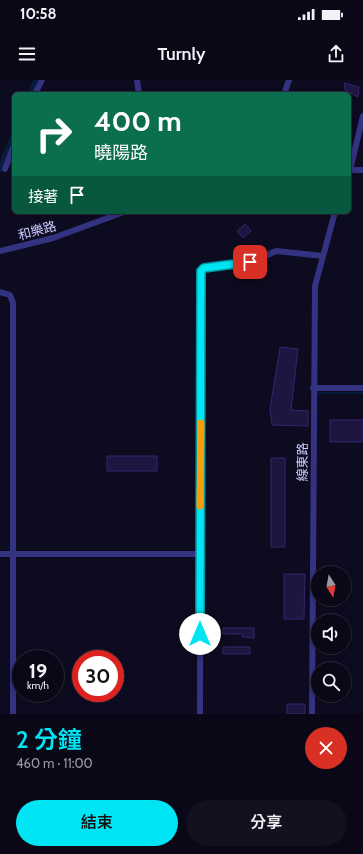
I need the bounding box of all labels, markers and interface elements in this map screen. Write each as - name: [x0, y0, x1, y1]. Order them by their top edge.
- text: 10:58: [20, 5, 57, 23]
- icon: menu: [16, 43, 38, 65]
- text: Turnly: [158, 43, 205, 65]
- icon: share: [325, 43, 347, 65]
- text: 400 m: [94, 104, 182, 138]
- icon: right: [28, 108, 80, 160]
- text: 曉陽路: [94, 142, 148, 164]
- icon: arrive: [66, 184, 88, 206]
- text: 接著: [28, 188, 58, 206]
- street label: 和樂路: [16, 217, 58, 243]
- pin: [233, 245, 267, 279]
- icon: arrive: [239, 251, 261, 273]
- street label: 線東路: [294, 442, 310, 482]
- north arrow: [311, 566, 351, 606]
- map controls: [311, 566, 351, 702]
- position arrow: [179, 613, 221, 655]
- button: sound: [311, 614, 351, 654]
- speed limit sign: 30: [72, 650, 124, 702]
- text: 19: [29, 659, 47, 683]
- button: search: [311, 662, 351, 702]
- text: km/h: [27, 679, 49, 692]
- text: 2 分鐘: [16, 725, 82, 754]
- button: close: [305, 727, 347, 769]
- text: 460 m · 11:00: [16, 755, 93, 771]
- button: 結束: [16, 800, 178, 846]
- button: 分享: [186, 800, 347, 846]

